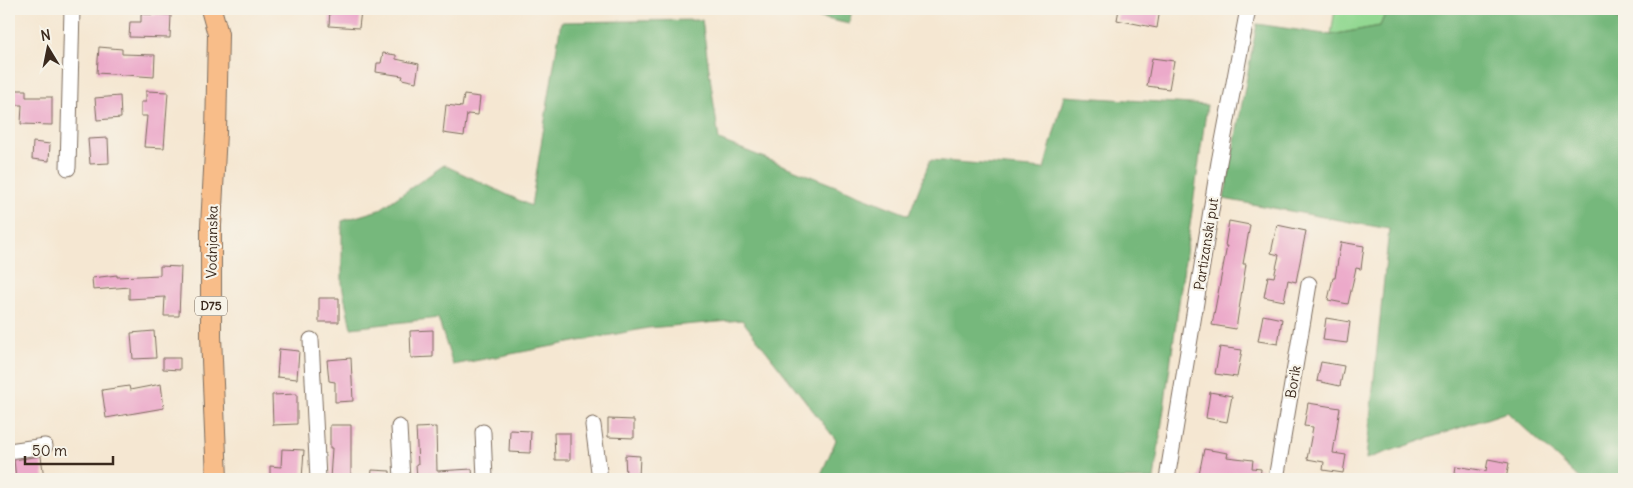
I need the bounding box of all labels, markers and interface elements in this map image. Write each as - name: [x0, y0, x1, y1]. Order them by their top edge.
- north arrow: [22, 22, 72, 72]
- text: N: [39, 25, 52, 45]
- street label: Partizanski put: [1190, 196, 1222, 291]
- street label: Vodnjanska: [202, 205, 222, 279]
- road number: D75: [195, 296, 227, 316]
- street label: Borik: [1282, 364, 1304, 400]
- scale bar: [25, 433, 112, 465]
- text: 50 m: [32, 441, 67, 460]

